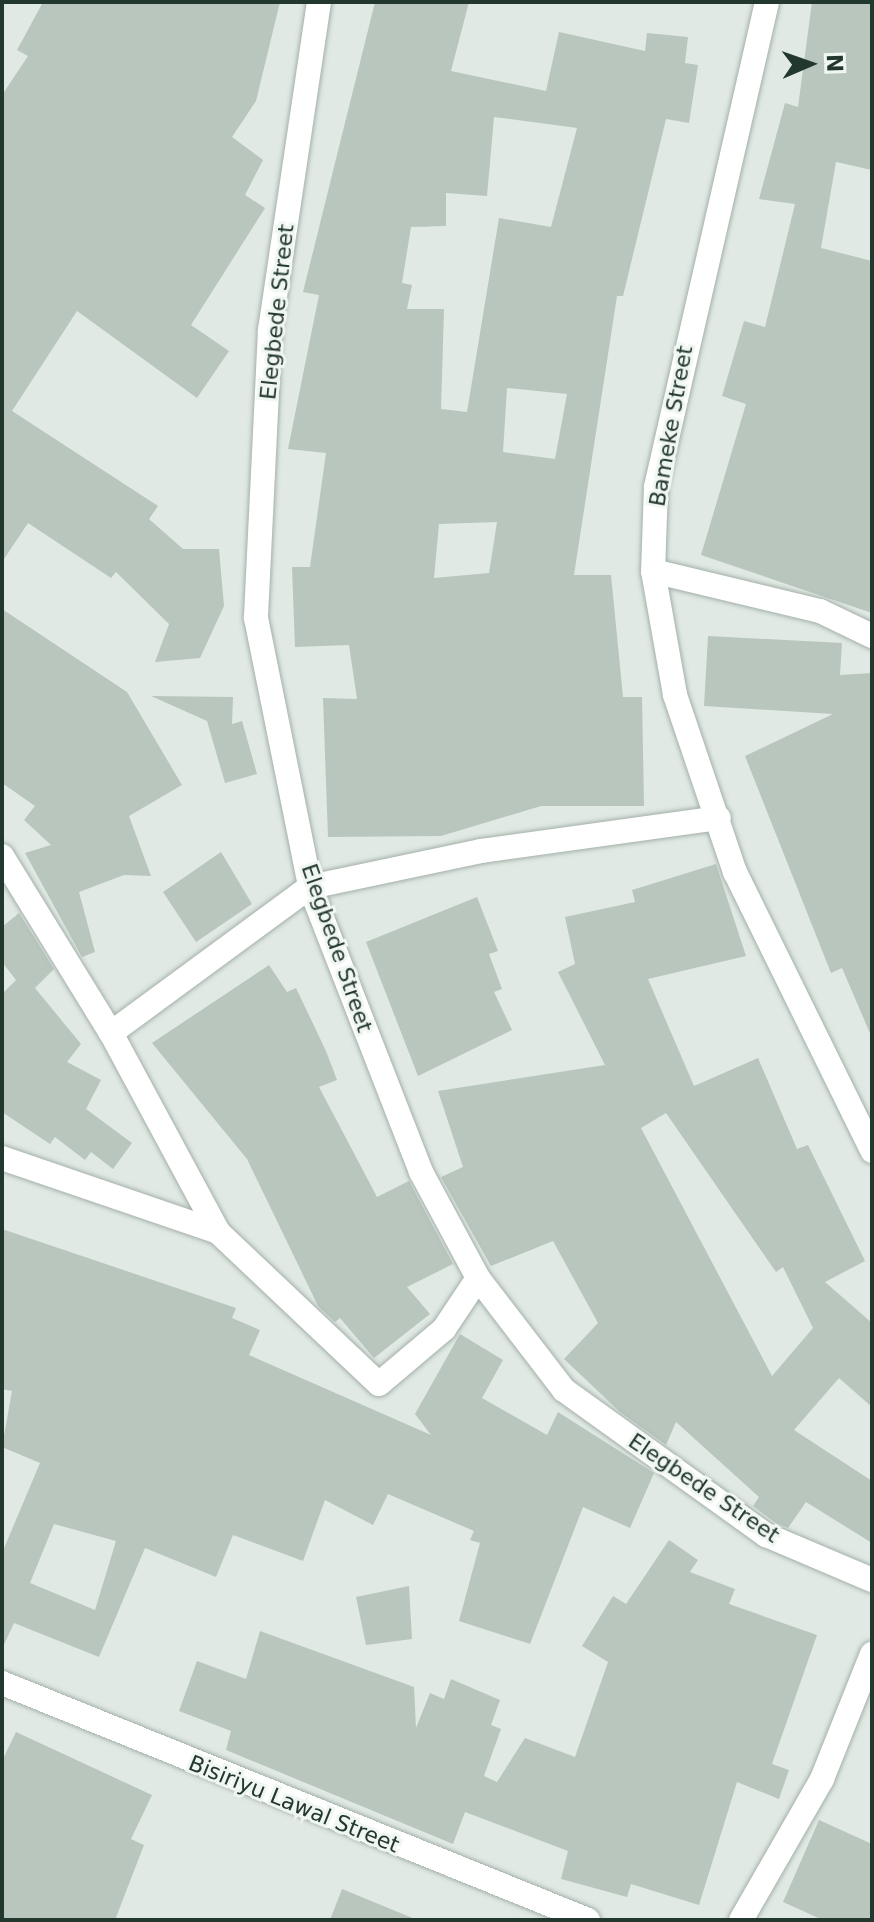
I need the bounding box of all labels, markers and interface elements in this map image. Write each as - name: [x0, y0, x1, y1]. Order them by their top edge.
- north arrow: [770, 24, 850, 104]
- text: N: [822, 53, 847, 73]
- street label: Elegbede Street: [255, 223, 299, 401]
- street label: Bameke Street: [644, 344, 698, 508]
- street label: Elegbede Street: [296, 860, 378, 1036]
- street label: Elegbede Street: [624, 1428, 784, 1548]
- street label: Bisiriyu Lawal Street: [185, 1750, 403, 1858]

